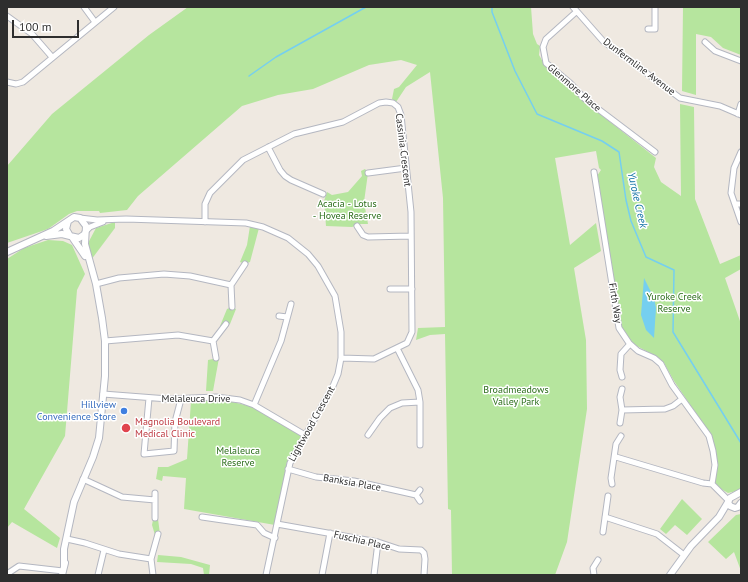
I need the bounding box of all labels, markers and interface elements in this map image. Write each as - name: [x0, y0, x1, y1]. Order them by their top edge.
- scale bar: [14, 12, 81, 38]
- text: 100 m: [19, 19, 52, 34]
- street label: Dunfermline Avenue: [601, 36, 677, 98]
- street label: Glenmore Place: [545, 61, 603, 115]
- street label: Cassinia Crescent: [393, 113, 413, 187]
- water label: Yuroke Creek: [624, 171, 650, 229]
- park label: Acacia - Lotus - Hovea Reserve: [313, 198, 381, 222]
- street label: Firth Way: [606, 282, 624, 324]
- park label: Yuroke Creek Reserve: [646, 291, 702, 314]
- street label: Lightwood Crescent: [286, 384, 338, 464]
- park label: Broadmeadows Valley Park: [483, 384, 549, 408]
- street label: Melaleuca Drive: [162, 393, 230, 405]
- place label: Hillview Convenience Store: [37, 399, 116, 422]
- marker: Hillview Convenience Store: [119, 406, 129, 416]
- place label: Magnolia Boulevard Medical Clinic: [135, 416, 220, 440]
- marker: Magnolia Boulevard Medical Clinic: [120, 422, 132, 434]
- park label: Melaleuca Reserve: [216, 445, 260, 468]
- street label: Banksia Place: [322, 472, 382, 494]
- street label: Fuschia Place: [332, 529, 392, 553]

